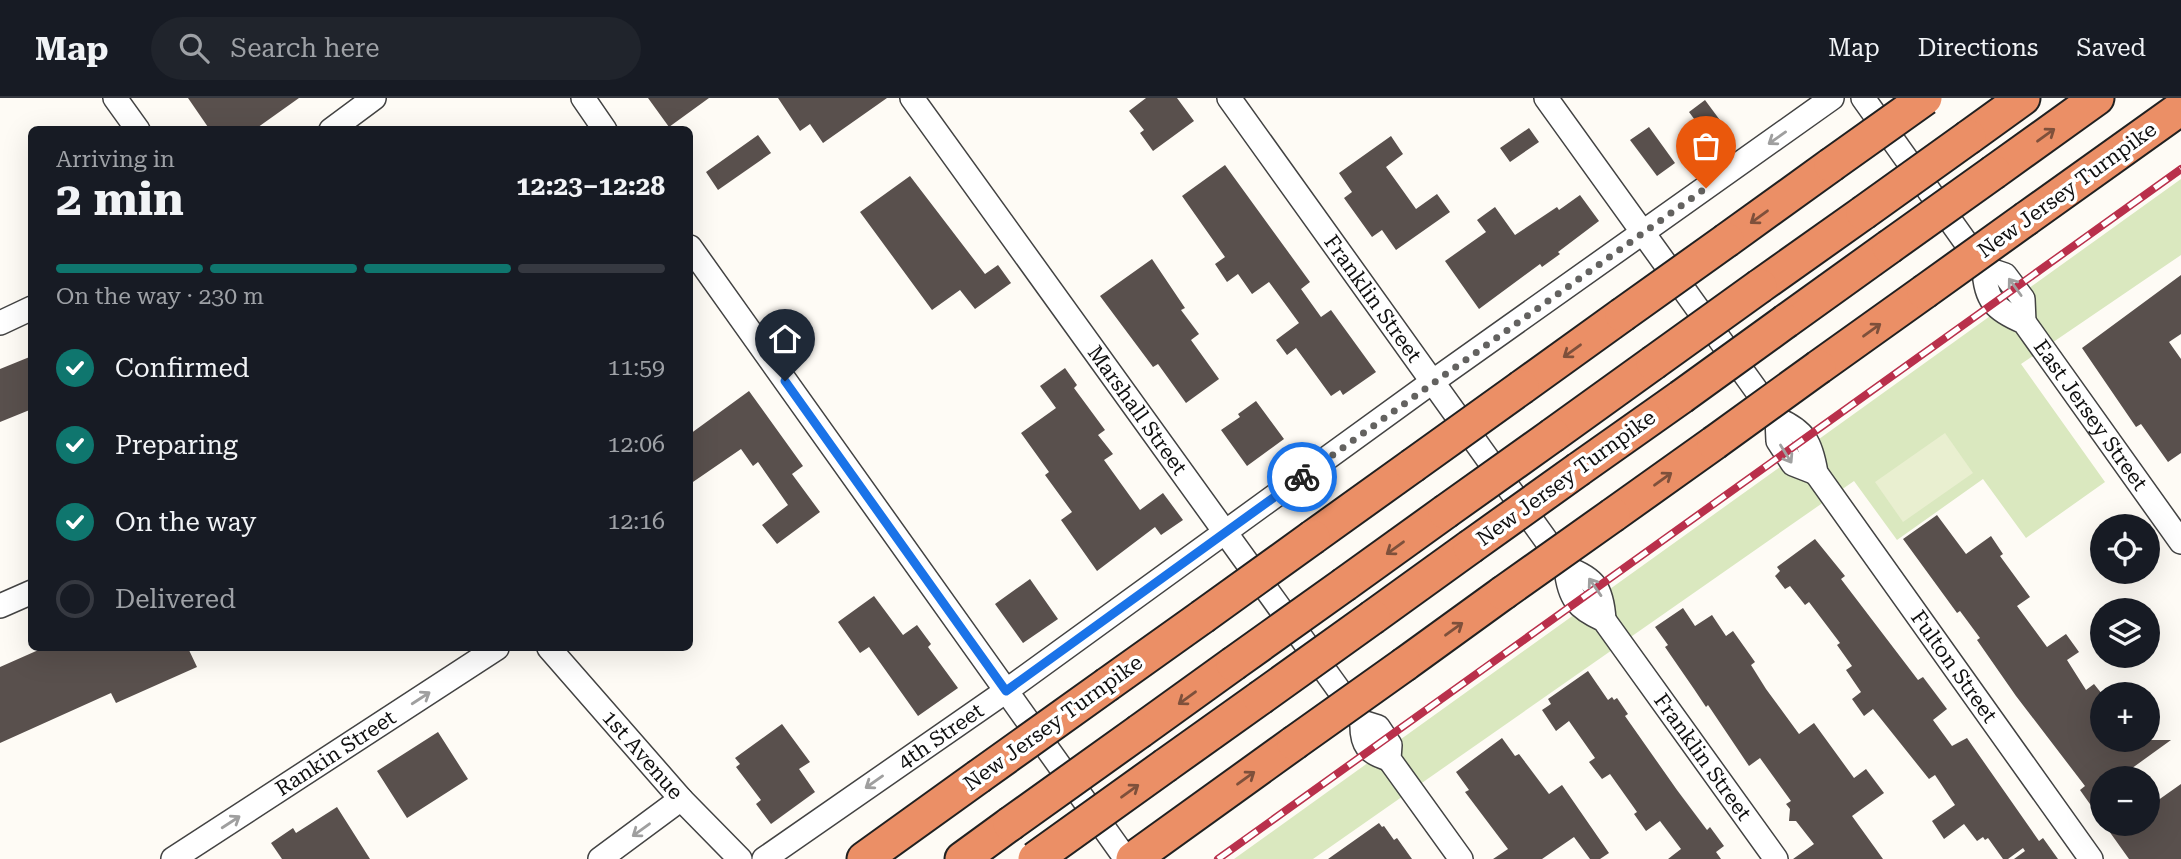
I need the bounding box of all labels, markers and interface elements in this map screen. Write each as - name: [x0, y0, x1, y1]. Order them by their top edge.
- search box: [151, 17, 641, 80]
- text: Map: [35, 29, 109, 68]
- icon: search: [175, 29, 213, 67]
- text: Search here: [231, 33, 380, 63]
- text: Map: [1828, 34, 1880, 62]
- text: Directions: [1918, 34, 2038, 62]
- text: Saved: [2076, 34, 2146, 62]
- pin: [1676, 116, 1736, 188]
- street label: New Jersey Turnpike: [1973, 117, 2161, 263]
- icon: bag: [1687, 127, 1725, 165]
- one-way arrow: [2036, 128, 2055, 142]
- one-way arrow: [1768, 130, 1787, 145]
- text: Arriving in: [56, 146, 175, 173]
- text: 12:23–12:28: [516, 171, 665, 201]
- text: 2 min: [56, 172, 184, 226]
- one-way arrow: [1750, 210, 1769, 224]
- street label: Franklin Street: [1319, 231, 1427, 367]
- one-way arrow: [2007, 279, 2022, 297]
- text: On the way · 230 m: [56, 283, 264, 310]
- pin: [755, 309, 815, 381]
- icon: home: [766, 320, 804, 358]
- one-way arrow: [1862, 323, 1881, 337]
- street label: East Jersey Street: [2029, 335, 2152, 495]
- street label: Marshall Street: [1083, 341, 1192, 480]
- one-way arrow: [1563, 344, 1582, 359]
- icon: check: [56, 349, 94, 387]
- text: Confirmed: [115, 353, 250, 383]
- text: 11:59: [608, 354, 665, 381]
- street label: New Jersey Turnpike: [1472, 405, 1660, 551]
- icon: check: [56, 426, 94, 464]
- text: Preparing: [115, 430, 238, 460]
- text: 12:06: [608, 431, 665, 458]
- courier: [1267, 442, 1337, 512]
- one-way arrow: [1780, 443, 1794, 463]
- icon: bike: [1283, 458, 1321, 496]
- one-way arrow: [1653, 472, 1672, 486]
- icon: check: [56, 503, 94, 541]
- text: On the way: [115, 507, 256, 537]
- text: 12:16: [608, 508, 665, 535]
- map controls: [2090, 514, 2160, 836]
- button: locate: [2090, 514, 2160, 584]
- one-way arrow: [1386, 541, 1405, 555]
- one-way arrow: [1588, 578, 1602, 597]
- text: Delivered: [115, 584, 236, 614]
- button: layers: [2090, 598, 2160, 668]
- street label: Fulton Street: [1906, 606, 2002, 727]
- one-way arrow: [1444, 622, 1463, 636]
- street label: New Jersey Turnpike: [959, 650, 1147, 796]
- button: +: [2090, 682, 2160, 752]
- street label: Franklin Street: [1649, 689, 1756, 825]
- one-way arrow: [1178, 690, 1196, 705]
- one-way arrow: [411, 691, 431, 705]
- street label: 4th Street: [893, 698, 988, 774]
- street label: Rankin Street: [271, 705, 400, 801]
- street label: 1st Avenue: [597, 706, 688, 804]
- button: −: [2090, 766, 2160, 836]
- one-way arrow: [1236, 771, 1255, 785]
- one-way arrow: [865, 775, 884, 790]
- one-way arrow: [1121, 784, 1140, 799]
- one-way arrow: [220, 815, 240, 829]
- one-way arrow: [632, 822, 651, 837]

